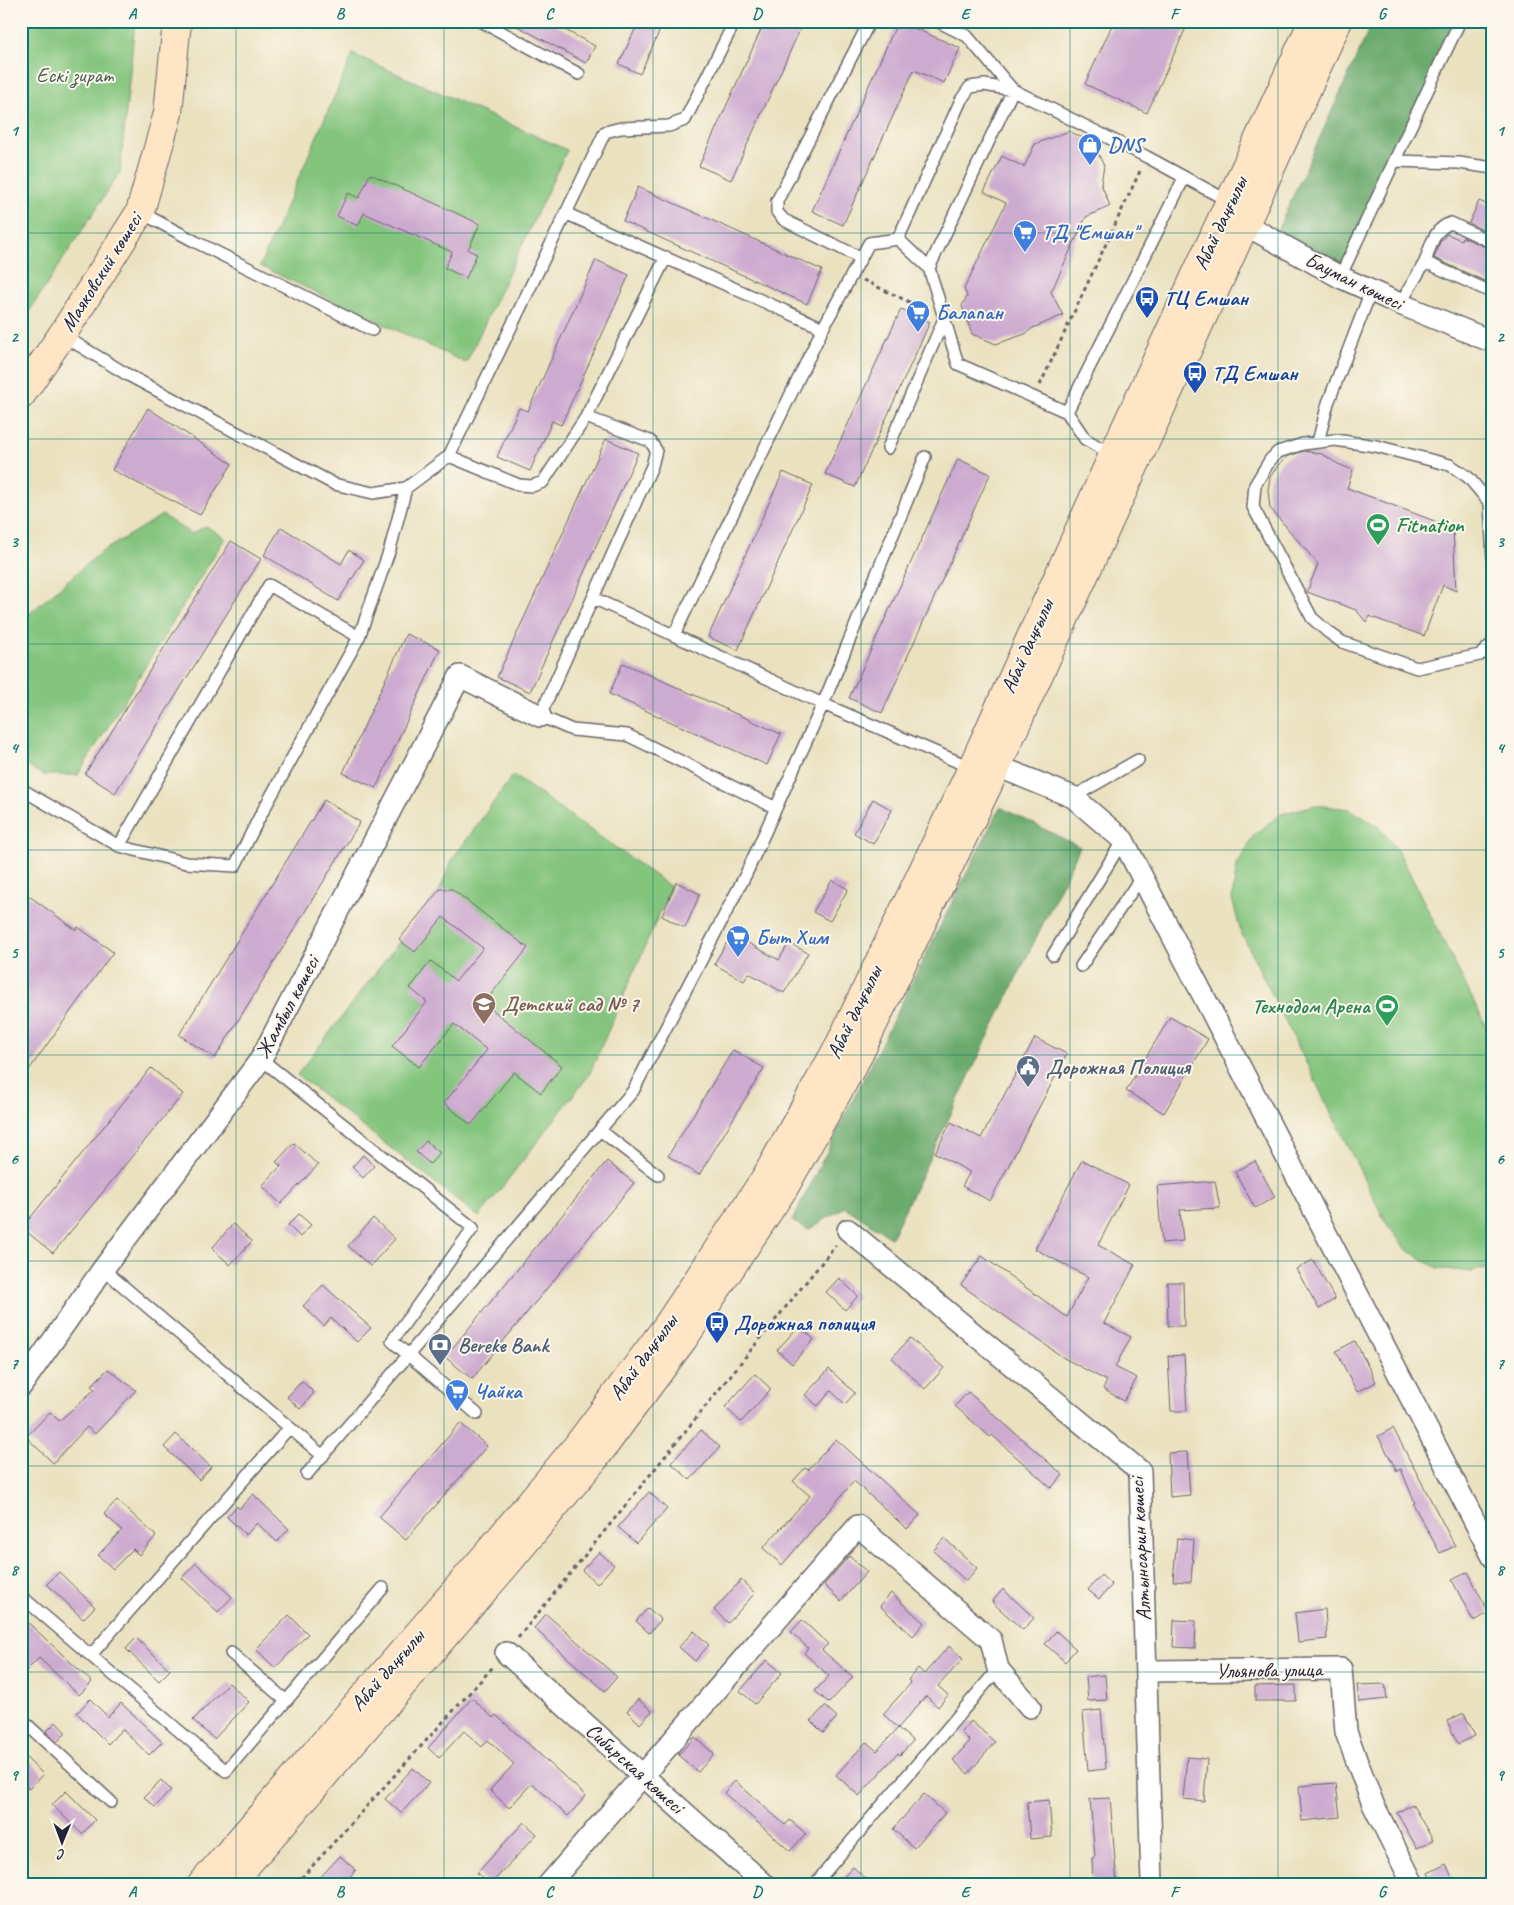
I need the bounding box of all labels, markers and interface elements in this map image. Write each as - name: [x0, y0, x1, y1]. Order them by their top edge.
- text: A: [128, 4, 138, 24]
- text: B: [336, 4, 346, 24]
- text: C: [545, 4, 555, 24]
- text: D: [752, 4, 763, 24]
- text: E: [961, 4, 972, 24]
- text: F: [1170, 4, 1181, 24]
- text: G: [1378, 4, 1388, 24]
- park label: Ескі зират: [36, 62, 115, 89]
- text: 1: [10, 121, 19, 141]
- text: 1: [1496, 121, 1505, 141]
- shop icon: DNS: [1077, 132, 1103, 166]
- place label: DNS: [1108, 132, 1146, 158]
- street label: Абай даңғылы: [1187, 170, 1254, 274]
- street label: Маяковский көшесі: [54, 205, 149, 336]
- supermarket icon: ТД "Емшан": [1012, 219, 1038, 253]
- place label: ТД "Емшан": [1042, 219, 1143, 245]
- street label: Бауман көшесі: [1301, 246, 1410, 317]
- bus stop icon: ТЦ Емшан: [1134, 285, 1160, 319]
- place label: ТЦ Емшан: [1164, 285, 1250, 311]
- supermarket icon: Балапан: [905, 299, 931, 333]
- place label: Балапан: [936, 299, 1004, 325]
- text: 2: [10, 327, 19, 347]
- text: 2: [1496, 327, 1505, 347]
- bus stop icon: ТД Емшан: [1182, 360, 1208, 394]
- place label: ТД Емшан: [1212, 360, 1299, 386]
- sports icon: Fitnation: [1365, 512, 1391, 546]
- place label: Fitnation: [1396, 512, 1465, 538]
- text: 3: [10, 532, 19, 552]
- text: 3: [1496, 532, 1505, 552]
- street label: Абай даңғылы: [995, 593, 1060, 697]
- text: 4: [10, 738, 19, 758]
- text: 4: [1496, 738, 1505, 758]
- supermarket icon: Быт Хим: [725, 924, 751, 958]
- place label: Быт Хим: [756, 924, 830, 950]
- text: 5: [11, 943, 20, 963]
- text: 5: [1497, 943, 1506, 963]
- street label: Жамбыл көшесі: [249, 949, 326, 1063]
- street label: Абай даңғылы: [820, 960, 888, 1063]
- school or university icon: Детский сад № 7: [471, 991, 497, 1025]
- place label: Детский сад № 7: [502, 991, 641, 1017]
- place label: Технодом Арена: [1252, 993, 1372, 1019]
- sports icon: Технодом Арена: [1374, 993, 1400, 1027]
- public building icon: Дорожная Полиция: [1015, 1054, 1041, 1088]
- place label: Дорожная Полиция: [1046, 1054, 1192, 1080]
- text: 6: [10, 1149, 19, 1169]
- text: 6: [1496, 1149, 1505, 1169]
- street label: Абай даңғылы: [603, 1307, 684, 1405]
- bus stop icon: Дорожная полиция: [704, 1310, 730, 1344]
- place label: Дорожная полиция: [734, 1310, 876, 1336]
- bank icon: Bereke Bank: [427, 1332, 453, 1366]
- place label: Bereke Bank: [458, 1332, 551, 1358]
- text: 7: [10, 1354, 19, 1374]
- text: 7: [1496, 1354, 1505, 1374]
- supermarket icon: Чайка: [444, 1378, 470, 1412]
- place label: Чайка: [474, 1378, 523, 1404]
- street label: Алтынсарин көшесі: [1123, 1474, 1157, 1621]
- text: 8: [10, 1560, 19, 1580]
- text: 8: [1496, 1560, 1505, 1580]
- street label: Абай даңғылы: [344, 1622, 431, 1716]
- street label: Ульянова улица: [1216, 1656, 1325, 1684]
- street label: Сибирская көшесі: [580, 1717, 692, 1821]
- text: 9: [10, 1765, 19, 1785]
- text: 9: [1496, 1765, 1505, 1785]
- north arrow: [38, 1818, 88, 1868]
- text: С: [56, 1846, 65, 1863]
- text: A: [128, 1882, 138, 1902]
- text: B: [336, 1882, 346, 1902]
- text: C: [545, 1882, 555, 1902]
- text: D: [752, 1882, 763, 1902]
- text: E: [961, 1882, 972, 1902]
- text: F: [1170, 1882, 1181, 1902]
- text: G: [1378, 1882, 1388, 1902]

